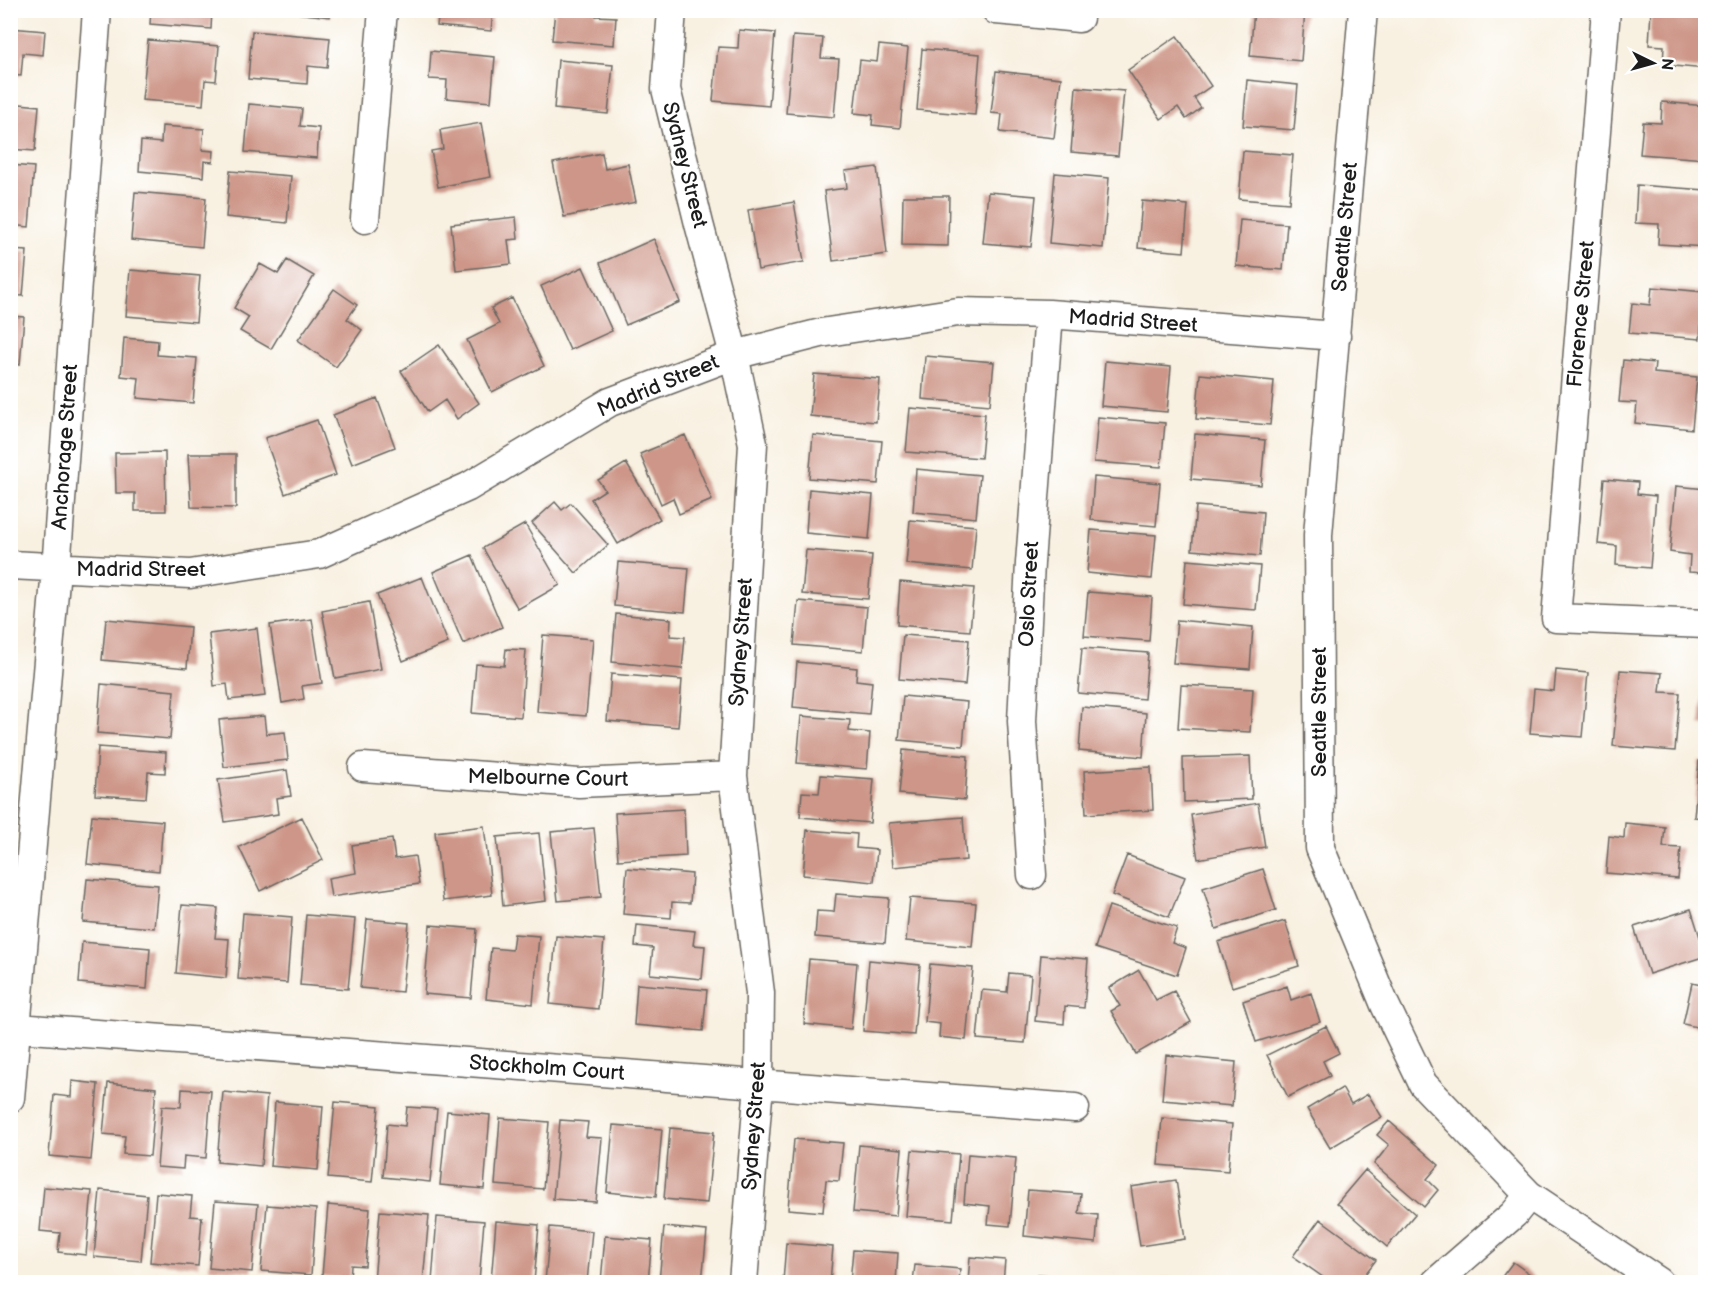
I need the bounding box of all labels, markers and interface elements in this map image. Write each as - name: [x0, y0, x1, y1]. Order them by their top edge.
- north arrow: [1623, 33, 1683, 93]
- text: N: [1656, 57, 1676, 71]
- street label: Sydney Street: [657, 99, 713, 231]
- street label: Seattle Street: [1327, 161, 1363, 293]
- street label: Florence Street: [1562, 239, 1600, 388]
- street label: Madrid Street: [1068, 304, 1199, 338]
- street label: Madrid Street: [594, 349, 723, 423]
- street label: Anchorage Street: [47, 363, 83, 531]
- street label: Oslo Street: [1014, 540, 1044, 647]
- street label: Madrid Street: [76, 557, 206, 582]
- street label: Sydney Street: [724, 576, 758, 707]
- street label: Seattle Street: [1307, 647, 1332, 777]
- street label: Melbourne Court: [467, 764, 629, 792]
- street label: Stockholm Court: [468, 1050, 626, 1086]
- street label: Sydney Street: [737, 1060, 771, 1191]

